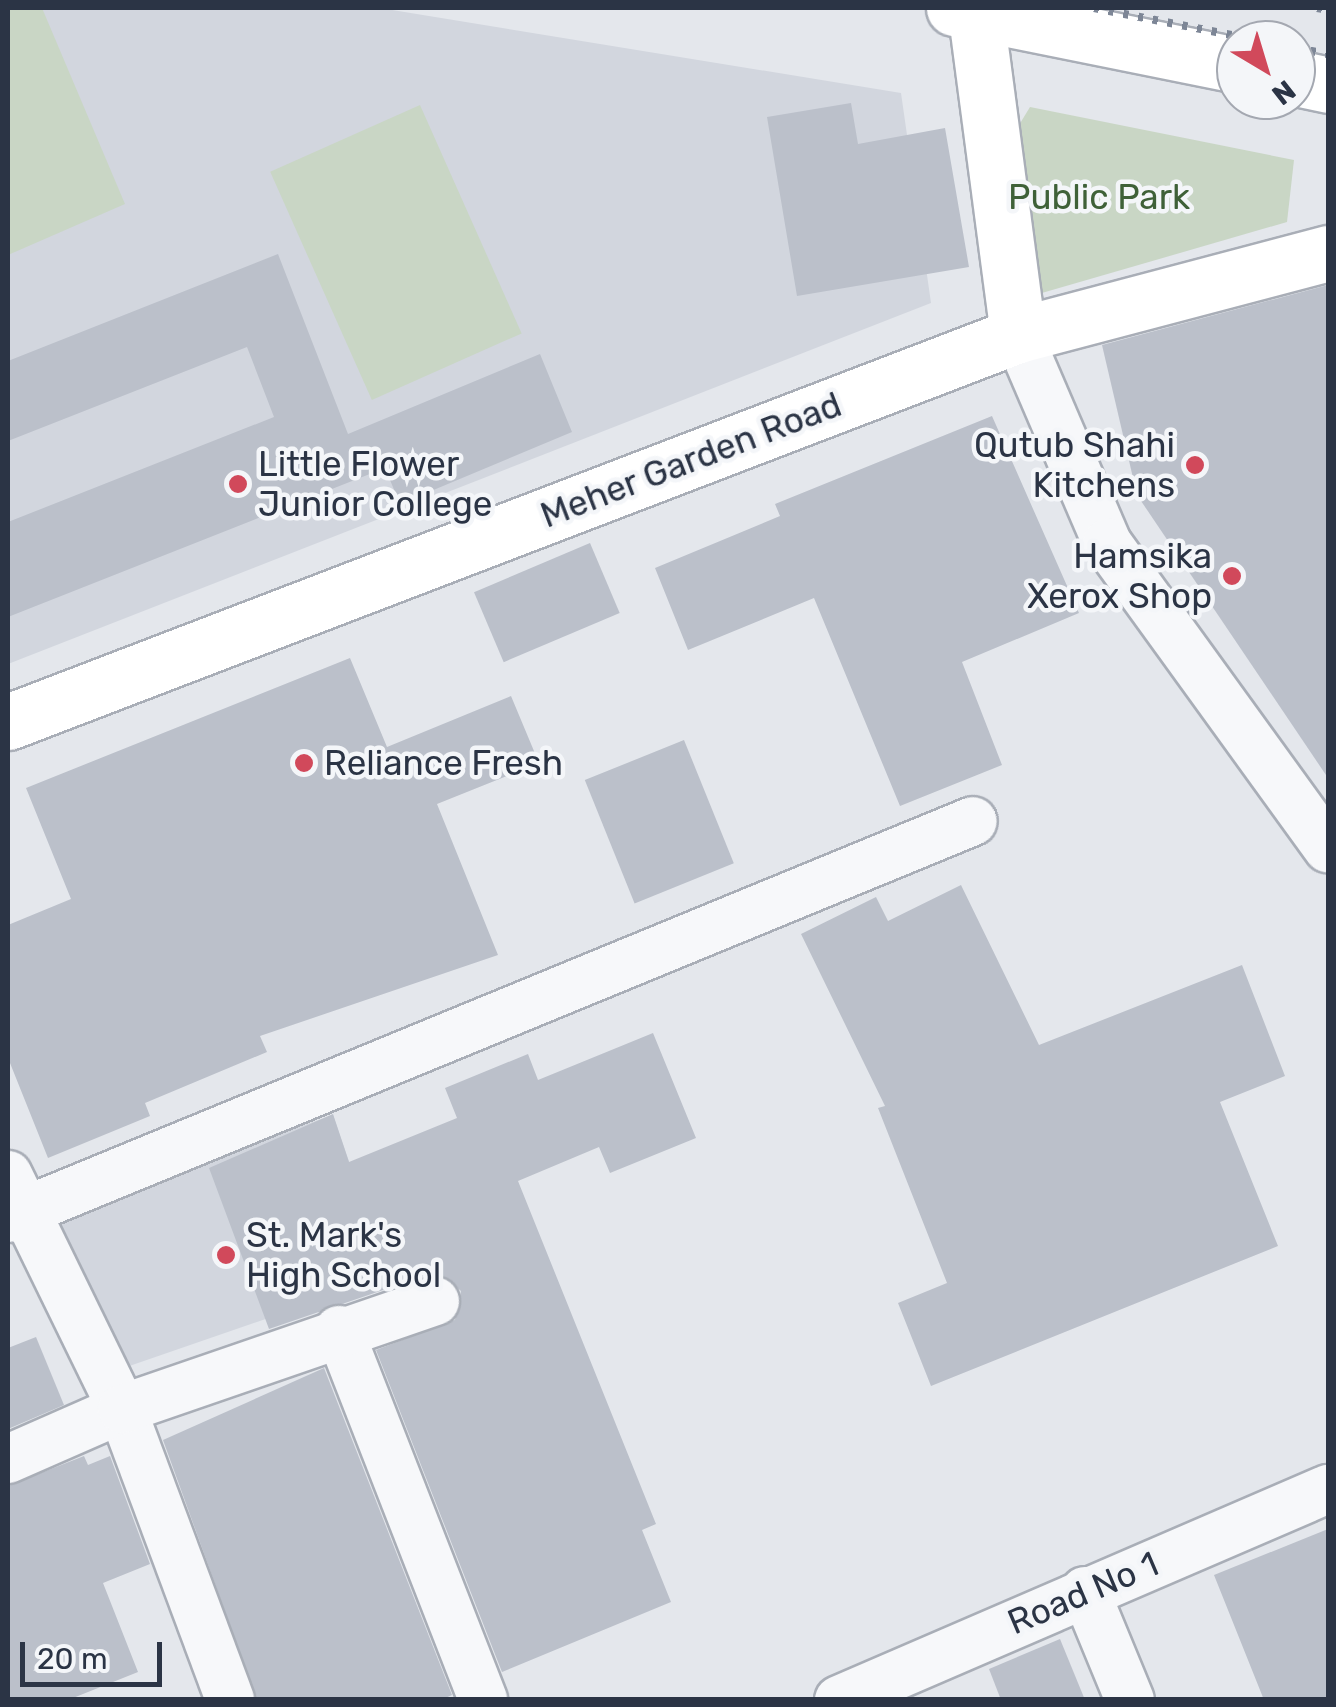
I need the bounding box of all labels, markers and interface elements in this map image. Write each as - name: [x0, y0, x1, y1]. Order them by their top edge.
- north arrow: [1216, 20, 1316, 120]
- text: N: [1265, 73, 1302, 112]
- park label: Public Park: [1008, 176, 1190, 218]
- street label: Meher Garden Road: [534, 383, 848, 537]
- place label: Qutub Shahi Kitchens: [974, 424, 1175, 506]
- place label: Little Flower Junior College: [258, 443, 493, 525]
- marker: Qutub Shahi Kitchens: [1184, 454, 1206, 476]
- marker: Little Flower Junior College: [227, 473, 249, 495]
- place label: Hamsika Xerox Shop: [1027, 535, 1212, 617]
- marker: Hamsika Xerox Shop: [1221, 565, 1243, 587]
- place label: Reliance Fresh: [324, 742, 563, 784]
- marker: Reliance Fresh: [293, 752, 315, 774]
- place label: St. Mark's High School: [246, 1214, 441, 1296]
- marker: St. Mark's High School: [215, 1244, 237, 1266]
- street label: Road No 1: [1001, 1543, 1165, 1643]
- scale bar: [25, 1622, 168, 1684]
- text: 20 m: [37, 1641, 108, 1677]

